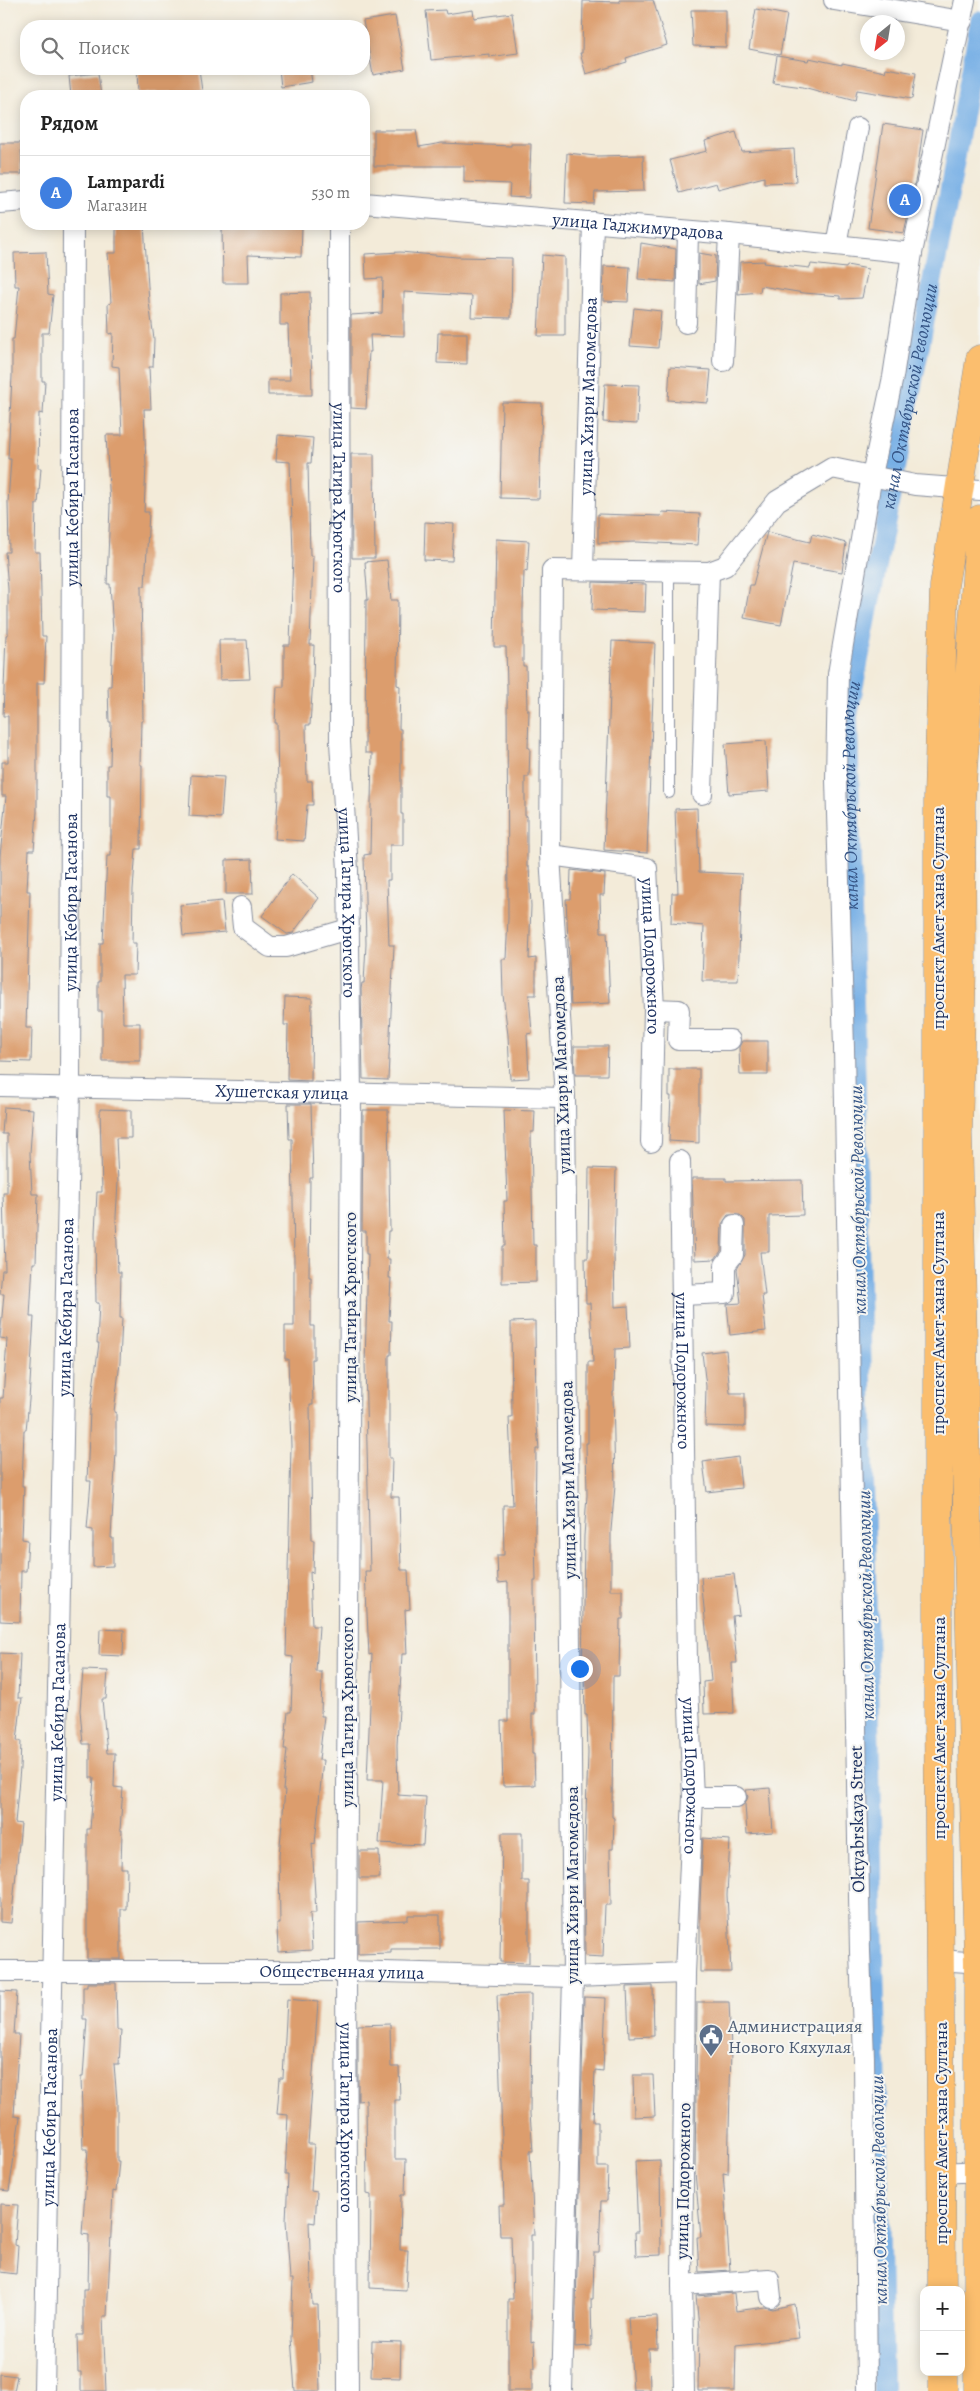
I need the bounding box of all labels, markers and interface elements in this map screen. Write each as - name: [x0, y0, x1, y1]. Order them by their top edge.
- north arrow: [860, 15, 905, 60]
- search box: [20, 20, 370, 75]
- icon: search: [38, 34, 66, 62]
- text: Поиск: [78, 35, 130, 61]
- text: Рядом: [40, 109, 98, 137]
- text: Lampardi: [87, 169, 165, 195]
- pin: A: [889, 181, 921, 219]
- text: A: [51, 182, 61, 204]
- text: 530 m: [311, 182, 350, 204]
- text: Магазин: [87, 195, 147, 217]
- street label: улица Гаджимурадова: [551, 207, 725, 246]
- water label: канал Октябрьской Революции: [875, 281, 945, 512]
- street label: улица Хизри Магомедова: [573, 296, 603, 497]
- street label: улица Тагира Хрюгского: [327, 402, 352, 593]
- street label: улица Кебира Гасанова: [60, 407, 84, 588]
- water label: канал Октябрьской Революции: [834, 679, 867, 911]
- street label: улица Тагира Хрюгского: [332, 806, 362, 998]
- street label: проспект Амет-хана Султана: [926, 806, 950, 1030]
- street label: улица Кебира Гасанова: [58, 812, 83, 993]
- street label: улица Подорожного: [635, 876, 666, 1035]
- street label: улица Хизри Магомедова: [546, 975, 576, 1175]
- street label: Хушетская улица: [215, 1079, 350, 1105]
- water label: канал Октябрьской Революции: [843, 1085, 873, 1315]
- street label: проспект Амет-хана Султана: [926, 1211, 950, 1435]
- street label: улица Тагира Хрюгского: [338, 1212, 362, 1403]
- street label: улица Кебира Гасанова: [52, 1217, 79, 1398]
- street label: улица Подорожного: [670, 1291, 696, 1450]
- street label: улица Хизри Магомедова: [554, 1380, 582, 1580]
- water label: канал Октябрьской Революции: [851, 1490, 881, 1720]
- street label: проспект Амет-хана Султана: [927, 1616, 951, 1840]
- street label: улица Тагира Хрюгского: [335, 1617, 359, 1808]
- street label: улица Кебира Гасанова: [44, 1622, 71, 1803]
- your location: [567, 1656, 593, 1682]
- street label: улица Подорожного: [677, 1696, 705, 1855]
- street label: Oktyabrskaya Street: [844, 1745, 870, 1893]
- street label: улица Хизри Магомедова: [560, 1785, 584, 1985]
- street label: Общественная улица: [259, 1959, 426, 1985]
- place label: Администрацияя Нового Кяхулая: [727, 2014, 862, 2059]
- street label: улица Тагира Хрюгского: [334, 2021, 359, 2213]
- street label: проспект Амет-хана Султана: [929, 2021, 953, 2245]
- public building icon: Администрацияя Нового Кяхулая: [698, 2023, 724, 2057]
- street label: улица Кебира Гасанова: [36, 2027, 63, 2208]
- water label: канал Октябрьской Революции: [864, 2075, 894, 2305]
- street label: улица Подорожного: [670, 2102, 696, 2261]
- map controls: [920, 2286, 965, 2376]
- button: +: [920, 2286, 965, 2331]
- button: −: [920, 2331, 965, 2376]

